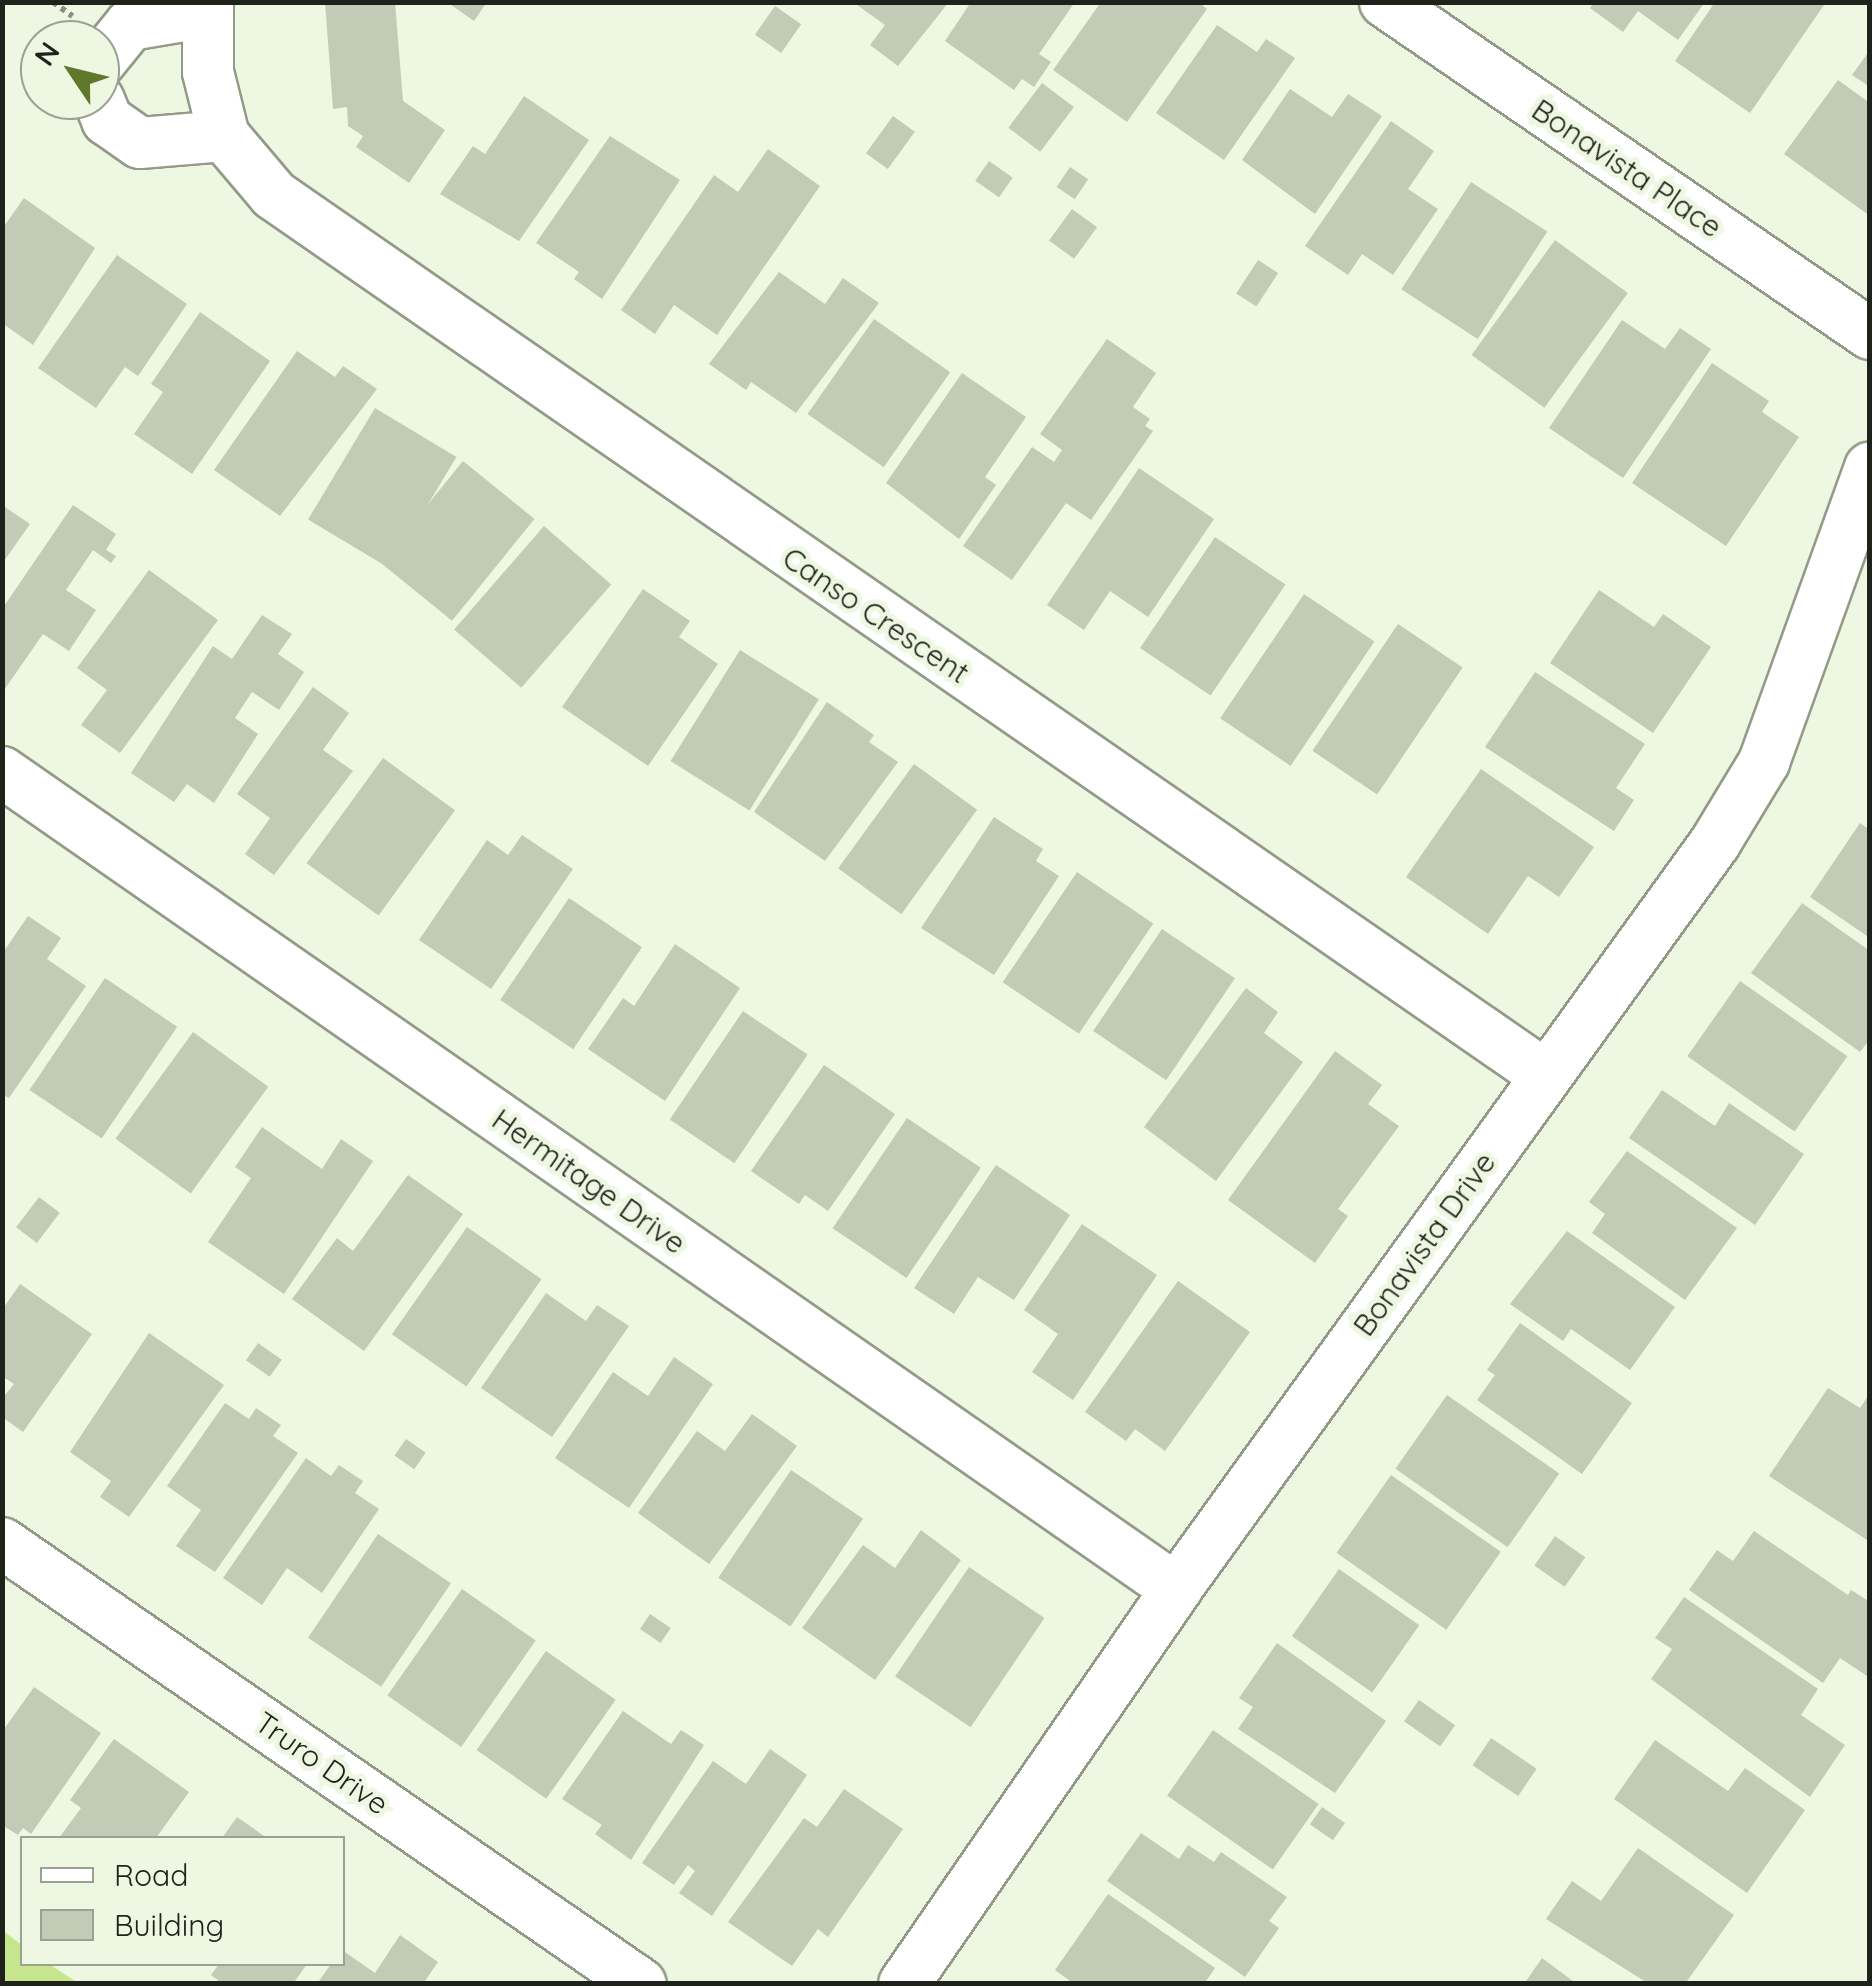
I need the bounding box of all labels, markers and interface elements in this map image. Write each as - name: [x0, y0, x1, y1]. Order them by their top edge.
- north arrow: [20, 20, 120, 120]
- text: N: [26, 35, 67, 72]
- street label: Bonavista Place: [1525, 91, 1729, 245]
- street label: Canso Crescent: [776, 539, 976, 691]
- street label: Hermitage Drive: [485, 1101, 693, 1261]
- street label: Bonavista Drive: [1345, 1145, 1503, 1343]
- street label: Truro Drive: [248, 1704, 396, 1822]
- legend: [20, 1836, 345, 1966]
- text: Road: [114, 1856, 188, 1894]
- text: Building: [114, 1906, 224, 1944]

